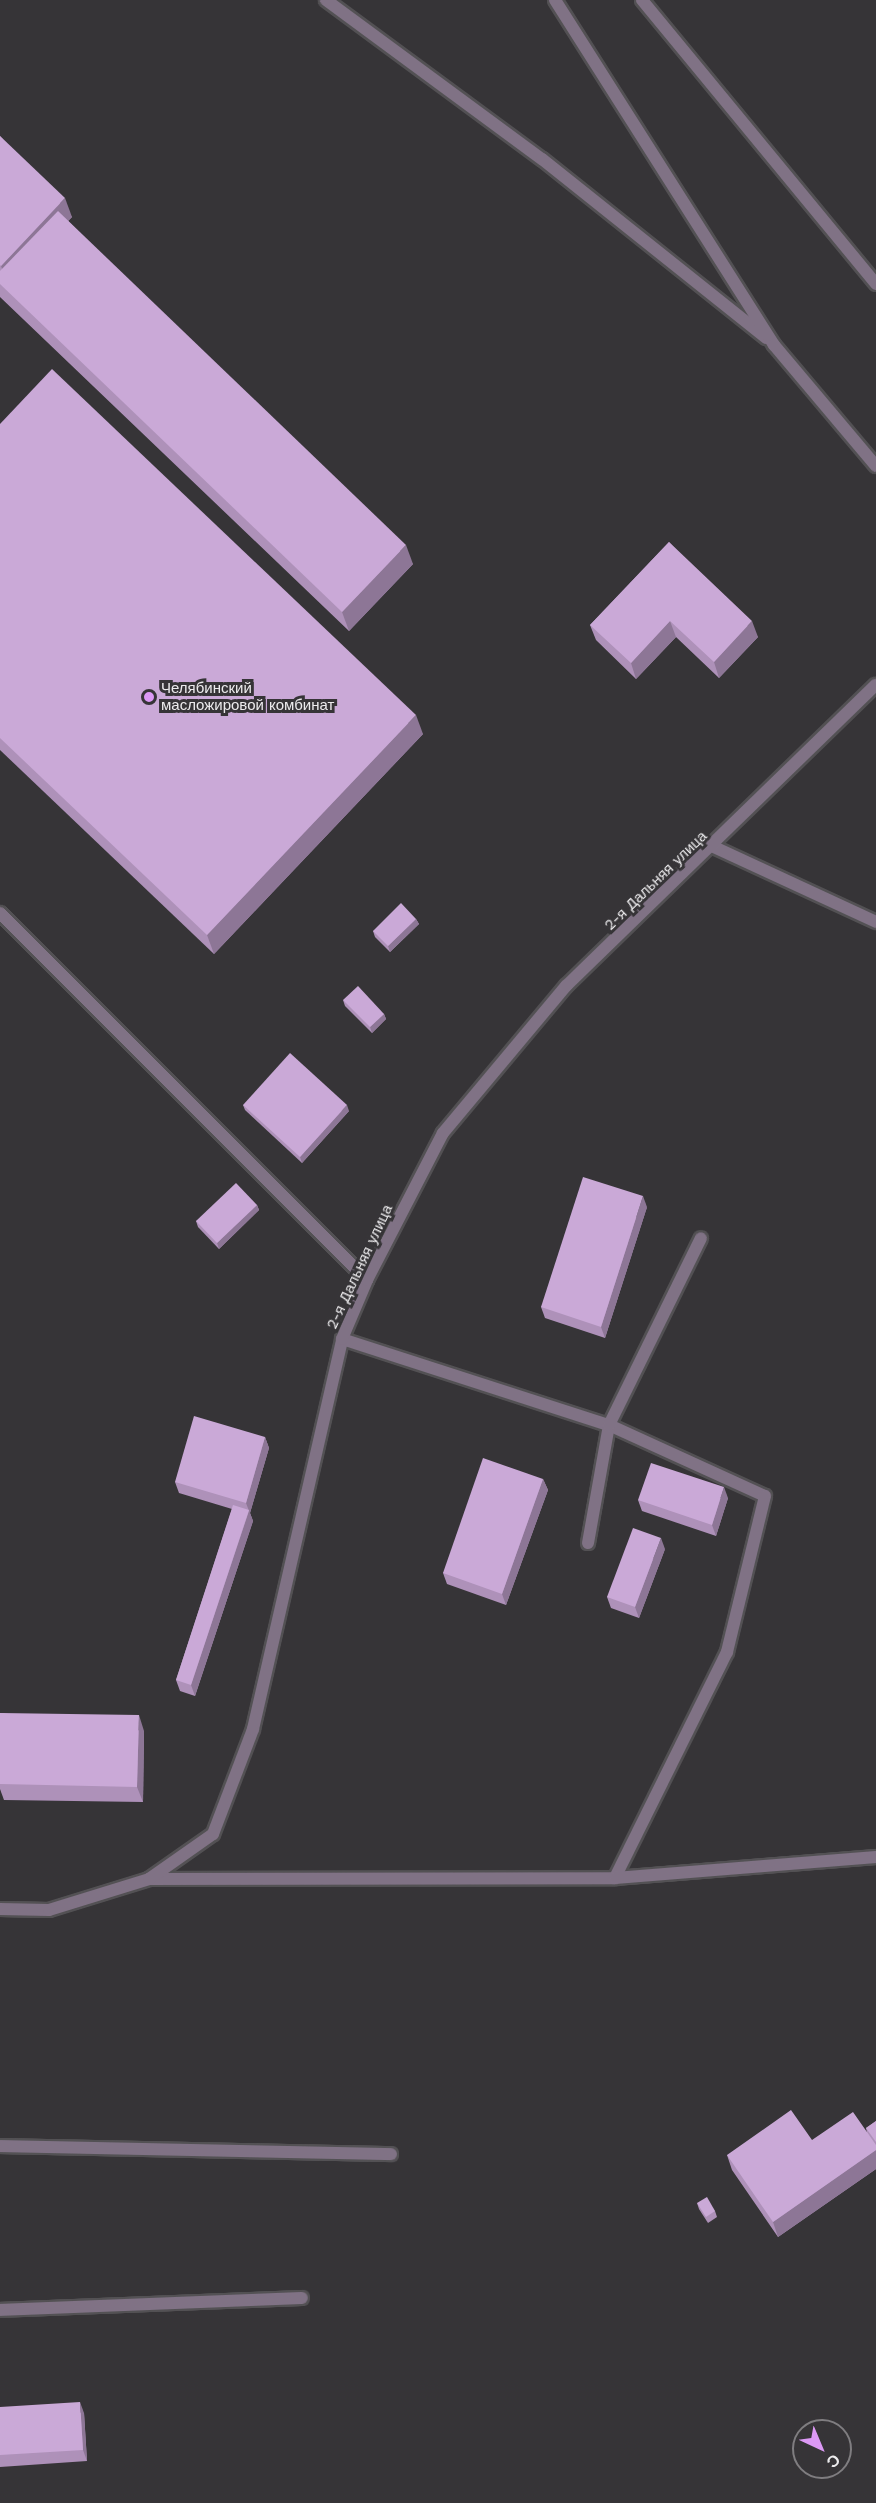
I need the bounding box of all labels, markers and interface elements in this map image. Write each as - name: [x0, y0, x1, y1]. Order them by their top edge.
- place label: Челябинский масложировой комбинат: [161, 679, 334, 714]
- marker: Челябинский масложировой комбинат: [142, 690, 156, 704]
- street label: 2-я Дальняя улица: [601, 828, 711, 934]
- street label: 2-я Дальняя улица: [323, 1202, 397, 1332]
- north arrow: [792, 2419, 852, 2479]
- text: С: [823, 2450, 844, 2472]

